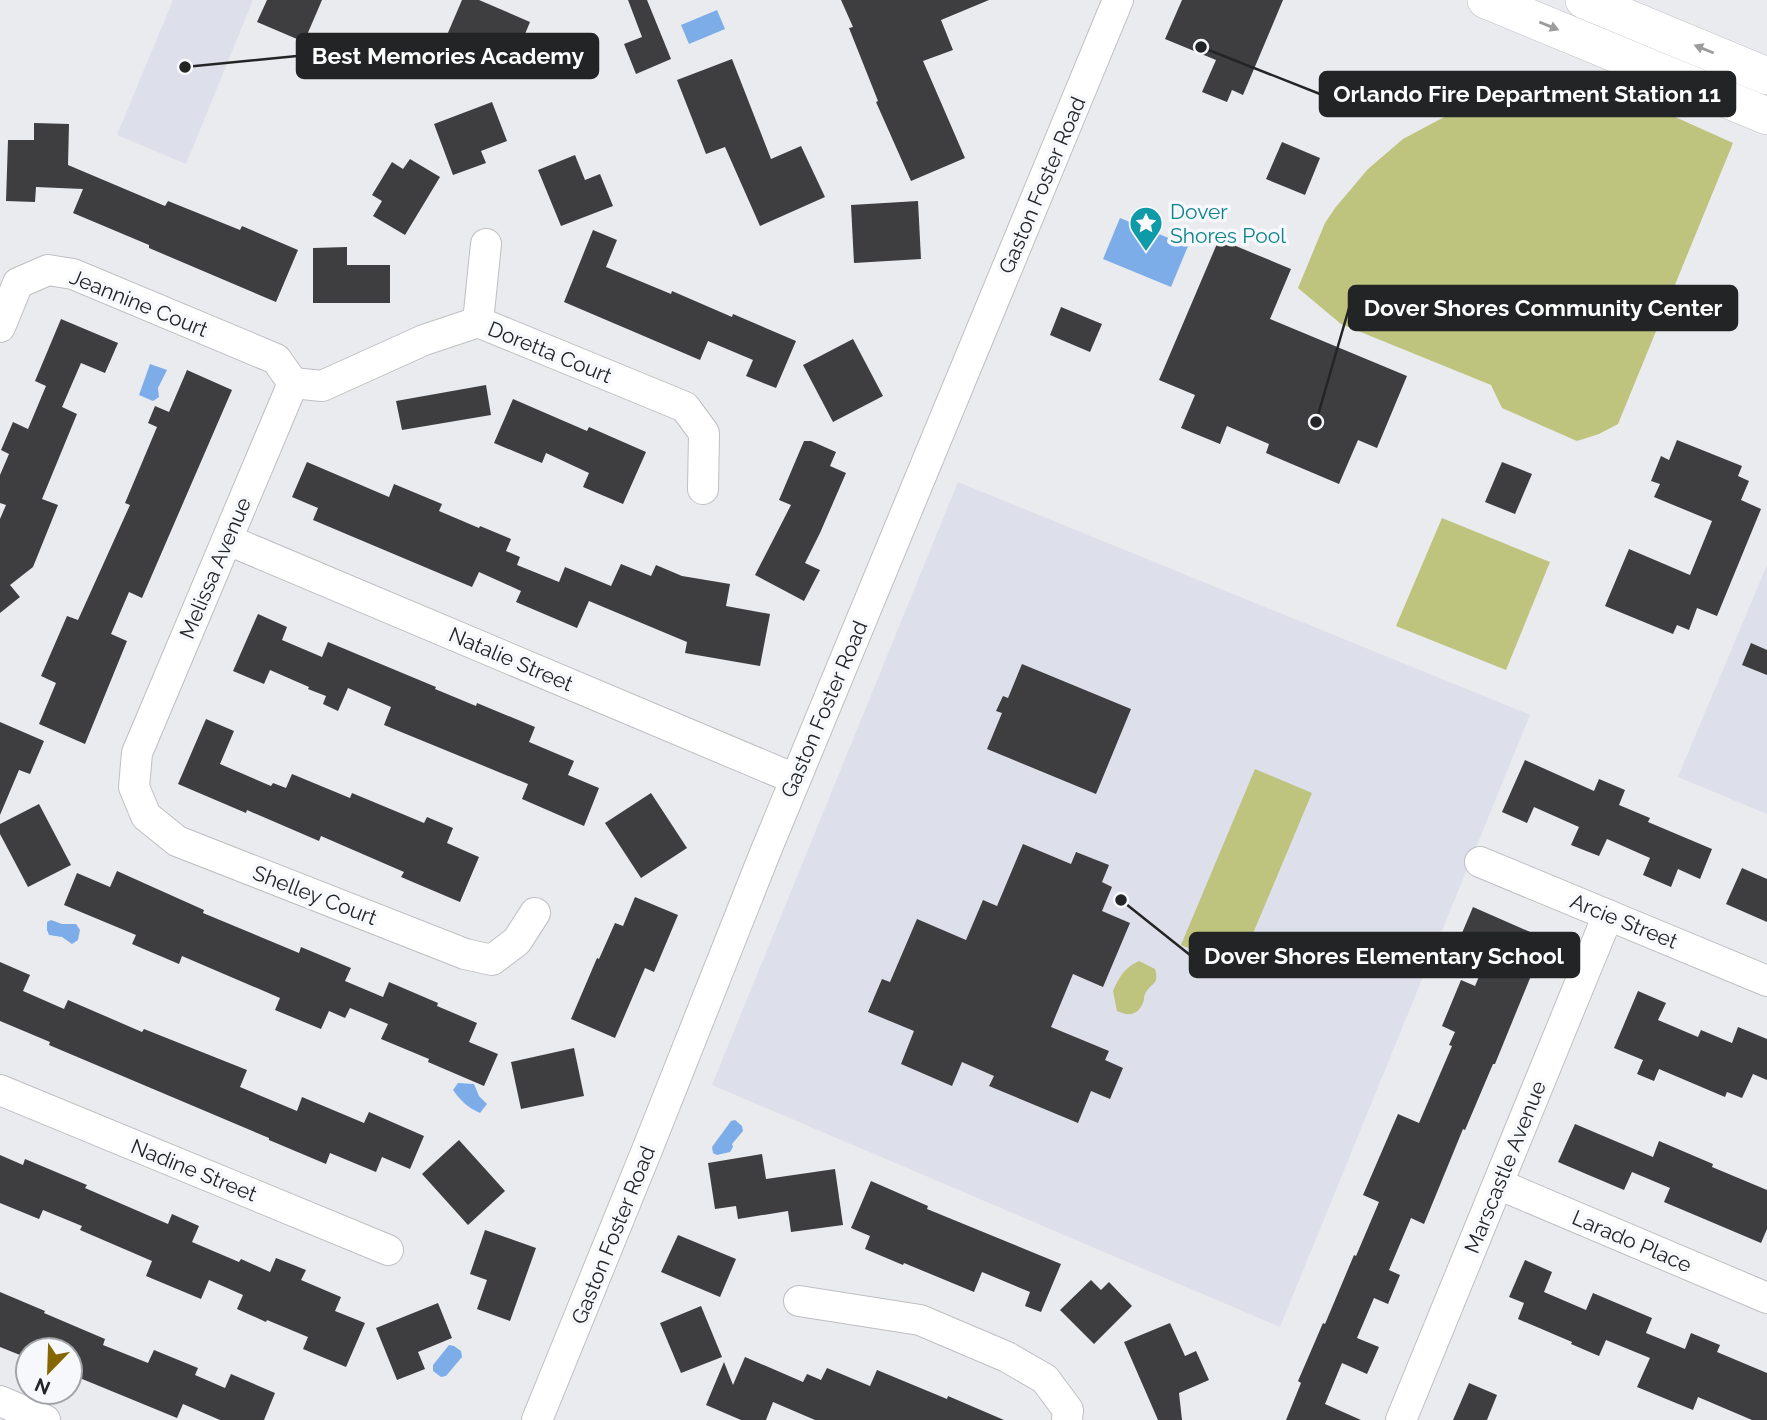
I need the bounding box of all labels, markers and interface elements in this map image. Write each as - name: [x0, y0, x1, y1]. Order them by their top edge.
- one-way arrow: [1539, 21, 1560, 32]
- callout: Best Memories Academy: [297, 34, 598, 78]
- text: Best Memories Academy: [312, 42, 585, 69]
- one-way arrow: [1693, 44, 1714, 55]
- callout: Orlando Fire Department Station 11: [1320, 72, 1735, 116]
- text: Orlando Fire Department Station 11: [1333, 80, 1721, 107]
- street label: Gaston Foster Road: [993, 93, 1091, 277]
- place label: Dover Shores Pool: [1170, 199, 1286, 248]
- place icon: Dover Shores Pool: [1127, 204, 1165, 253]
- street label: Jeannine Court: [66, 264, 212, 342]
- callout: Dover Shores Community Center: [1349, 286, 1737, 330]
- text: Dover Shores Community Center: [1364, 294, 1722, 321]
- street label: Doretta Court: [484, 316, 616, 388]
- street label: Melissa Avenue: [174, 494, 256, 642]
- street label: Gaston Foster Road: [775, 617, 873, 801]
- street label: Natalie Street: [445, 622, 577, 696]
- street label: Shelley Court: [250, 860, 380, 930]
- street label: Arcie Street: [1567, 888, 1681, 954]
- callout: Dover Shores Elementary School: [1190, 933, 1579, 977]
- text: Dover Shores Elementary School: [1204, 942, 1565, 969]
- street label: Marscastle Avenue: [1459, 1077, 1551, 1257]
- street label: Nadine Street: [128, 1133, 260, 1207]
- street label: Gaston Foster Road: [566, 1142, 660, 1328]
- street label: Larado Place: [1569, 1205, 1695, 1277]
- north arrow: [14, 1336, 84, 1406]
- text: N: [31, 1374, 53, 1400]

